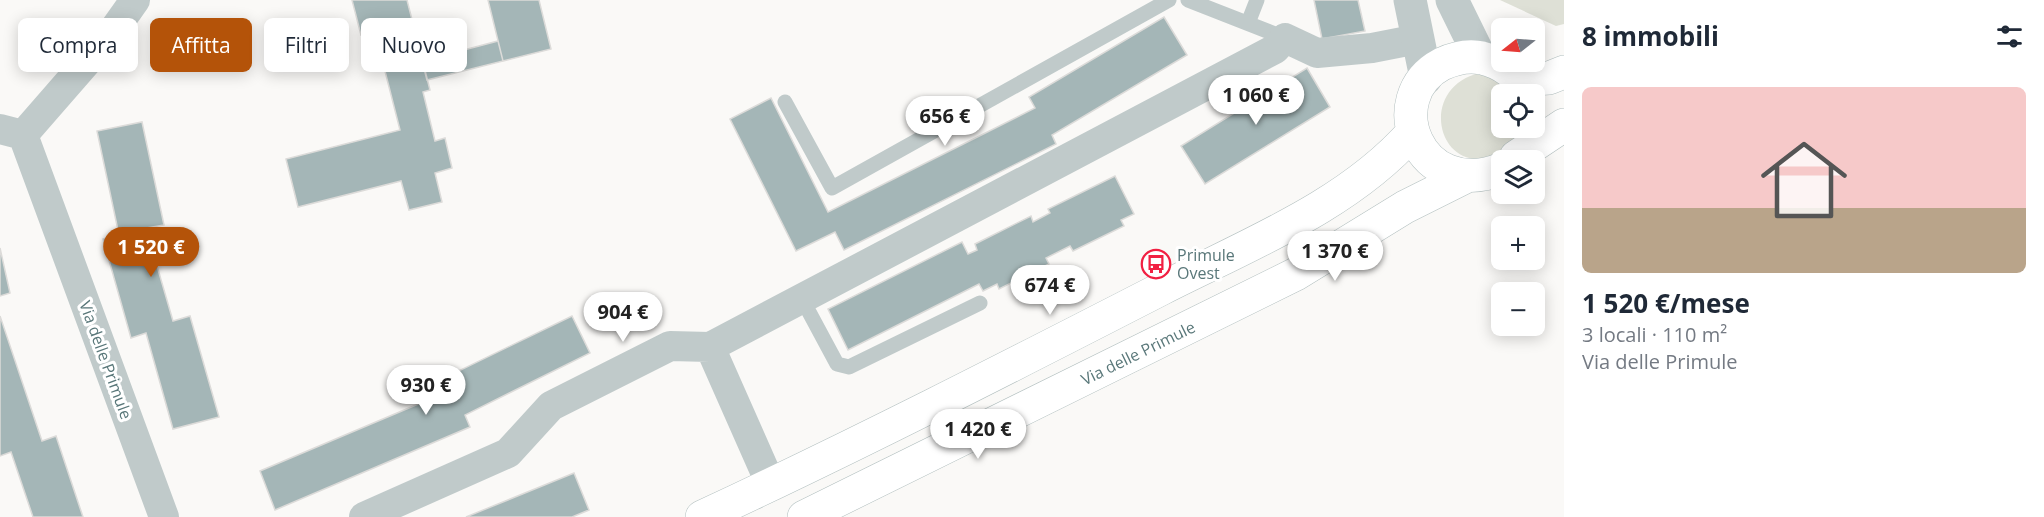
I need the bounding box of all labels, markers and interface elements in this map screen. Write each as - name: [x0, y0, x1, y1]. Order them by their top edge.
- chip: Compra: [18, 18, 138, 72]
- chip: Affitta: [150, 18, 252, 72]
- chip: Filtri: [264, 18, 349, 72]
- chip: Nuovo: [361, 18, 467, 72]
- north arrow: [1491, 18, 1545, 72]
- map controls: [1491, 18, 1545, 336]
- text: 8 immobili: [1582, 18, 1719, 54]
- icon: filters: [1993, 20, 2026, 53]
- pin: 1 060 €: [1201, 75, 1311, 126]
- text: 1 060 €: [1222, 81, 1290, 108]
- button: locate: [1491, 84, 1545, 138]
- pin: 656 €: [903, 96, 987, 147]
- text: 656 €: [920, 102, 970, 129]
- icon: home: [1750, 126, 1858, 234]
- button: layers: [1491, 150, 1545, 204]
- button: +: [1491, 216, 1545, 270]
- pin: 1 520 €: [96, 227, 206, 278]
- pin: 1 370 €: [1280, 231, 1390, 282]
- text: 1 520 €: [117, 233, 185, 260]
- text: 1 370 €: [1301, 237, 1369, 264]
- place label: Primule Ovest: [1177, 244, 1235, 284]
- bus stop icon: Primule Ovest: [1140, 248, 1172, 280]
- pin: 674 €: [1008, 265, 1092, 316]
- text: 674 €: [1025, 271, 1075, 298]
- button: −: [1491, 282, 1545, 336]
- text: 1 520 €/mese: [1582, 285, 1750, 321]
- pin: 904 €: [581, 292, 665, 343]
- street label: Via delle Primule: [74, 298, 138, 422]
- text: 904 €: [598, 298, 648, 325]
- street label: Via delle Primule: [1077, 316, 1199, 390]
- text: 3 locali · 110 m²: [1582, 321, 1727, 348]
- text: Via delle Primule: [1582, 348, 1738, 375]
- pin: 930 €: [384, 365, 468, 416]
- text: 930 €: [401, 371, 451, 398]
- pin: 1 420 €: [923, 409, 1033, 460]
- text: 1 420 €: [944, 415, 1012, 442]

